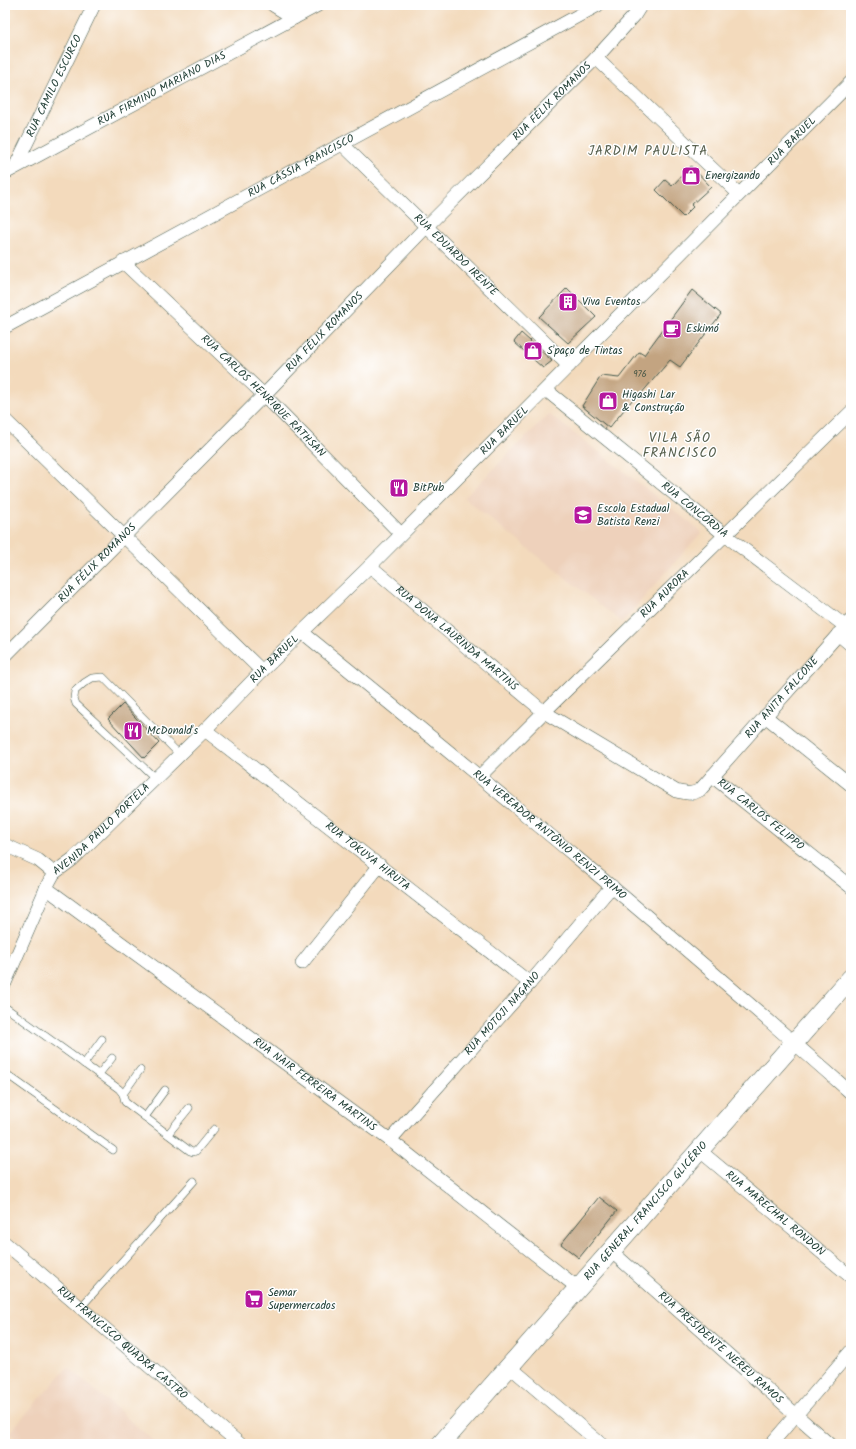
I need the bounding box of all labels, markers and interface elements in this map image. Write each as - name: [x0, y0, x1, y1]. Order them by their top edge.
- street label: RUA CAMILO ESCURCO: [22, 32, 87, 140]
- street label: RUA FIRMINO MARIANO DIAS: [94, 47, 230, 131]
- street label: RUA FÉLIX ROMANOS: [508, 58, 596, 145]
- street label: RUA BARUEL: [763, 113, 821, 170]
- street label: RUA CÁSSIA FRANCISCO: [244, 130, 358, 203]
- district label: JARDIM PAULISTA: [588, 141, 708, 162]
- shop icon: Energizando: [680, 165, 702, 187]
- place label: Energizando: [705, 167, 760, 185]
- street label: RUA EDUARDO IRENTE: [409, 210, 502, 301]
- street label: RUA FÉLIX ROMANOS: [281, 288, 368, 376]
- building icon: Viva Eventos: [557, 291, 579, 313]
- place label: Viva Eventos: [582, 293, 641, 311]
- cafe icon: Eskimó: [661, 318, 683, 340]
- place label: Eskimó: [686, 320, 720, 338]
- street label: RUA CARLOS HENRIQUE RATHSAN: [197, 331, 330, 462]
- shop icon: S'paço de Tintas: [522, 340, 544, 362]
- place label: S'paço de Tintas: [547, 342, 623, 360]
- house number: 976: [633, 367, 647, 382]
- place label: Higashi Lar & Construção: [622, 386, 685, 417]
- shop icon: Higashi Lar & Construção: [597, 390, 619, 412]
- street label: RUA BARUEL: [476, 402, 533, 460]
- district label: VILA SÃO FRANCISCO: [643, 428, 717, 464]
- restaurant icon: BitPub: [388, 477, 410, 499]
- street label: RUA CONCÓRDIA: [657, 477, 732, 543]
- place label: BitPub: [413, 479, 444, 497]
- place label: Escola Estadual Batista Renzi: [597, 500, 670, 531]
- school or university icon: Escola Estadual Batista Renzi: [572, 504, 594, 526]
- street label: RUA FÉLIX ROMANOS: [54, 519, 141, 607]
- street label: RUA AURORA: [636, 565, 694, 623]
- street label: RUA DONA LAURINDA MARTINS: [391, 582, 522, 696]
- street label: RUA BARUEL: [246, 630, 303, 688]
- street label: RUA ANITA FALCONE: [740, 652, 824, 743]
- restaurant icon: McDonald's: [122, 720, 144, 742]
- place label: McDonald's: [147, 722, 198, 740]
- street label: RUA VEREADOR ANTÔNIO RENZI PRIMO: [468, 765, 631, 905]
- street label: RUA CARLOS FELIPPO: [713, 774, 808, 855]
- street label: AVENIDA PAULO PORTELA: [49, 779, 155, 880]
- street label: RUA TOKUYA HIRUTA: [321, 818, 414, 896]
- street label: RUA MOTOJI NAGANO: [460, 968, 545, 1060]
- street label: RUA NAIR FERREIRA MARTINS: [249, 1033, 380, 1136]
- street label: RUA GENERAL FRANCISCO GLICÉRIO: [579, 1137, 712, 1285]
- street label: RUA MARECHAL RONDON: [721, 1166, 829, 1261]
- street label: RUA FRANCISCO QUADRA CASTRO: [53, 1282, 192, 1404]
- place label: Semar Supermercados: [268, 1284, 336, 1315]
- street label: RUA PRESIDENTE NEREU RAMOS: [654, 1287, 787, 1408]
- supermarket icon: Semar Supermercados: [243, 1288, 265, 1310]

